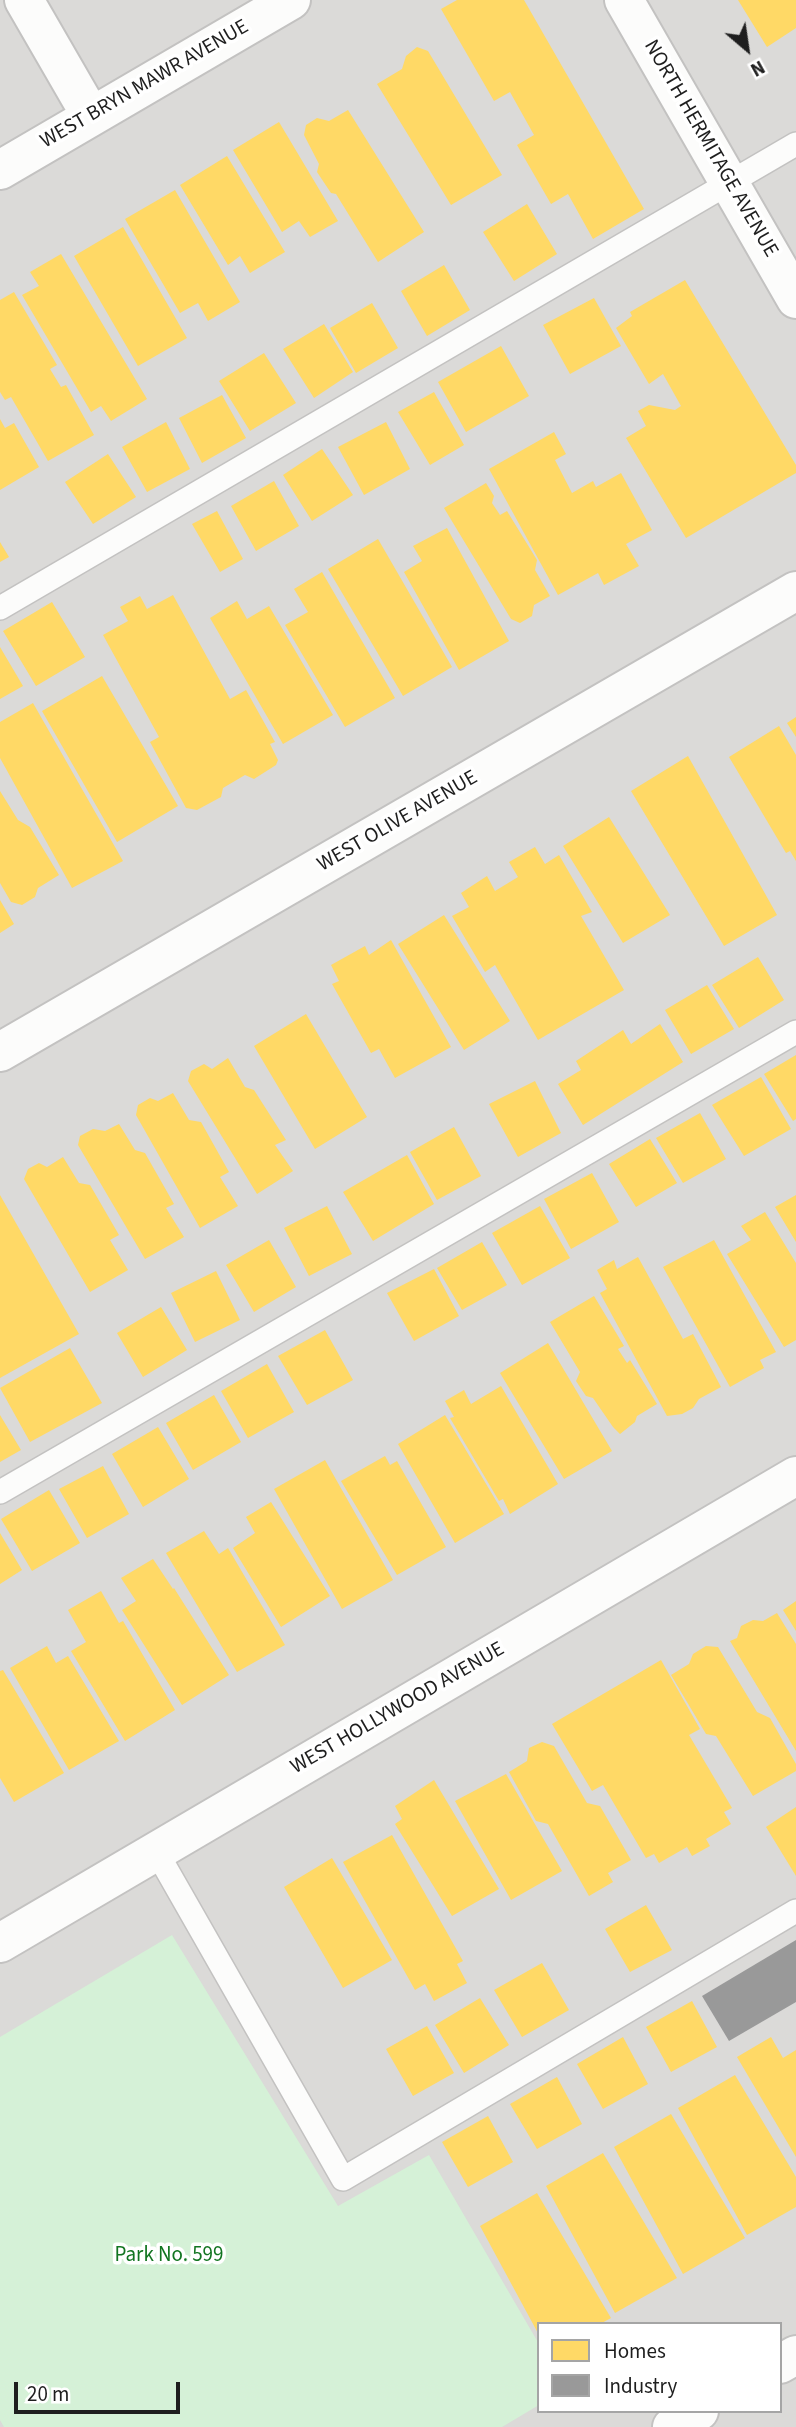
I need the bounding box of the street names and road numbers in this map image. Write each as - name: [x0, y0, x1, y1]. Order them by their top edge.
- street label: WEST BRYN MAWR AVENUE: [36, 15, 254, 155]
- street label: NORTH HERMITAGE AVENUE: [637, 36, 783, 262]
- street label: WEST OLIVE AVENUE: [313, 766, 483, 878]
- street label: WEST HOLLYWOOD AVENUE: [287, 1637, 509, 1781]

